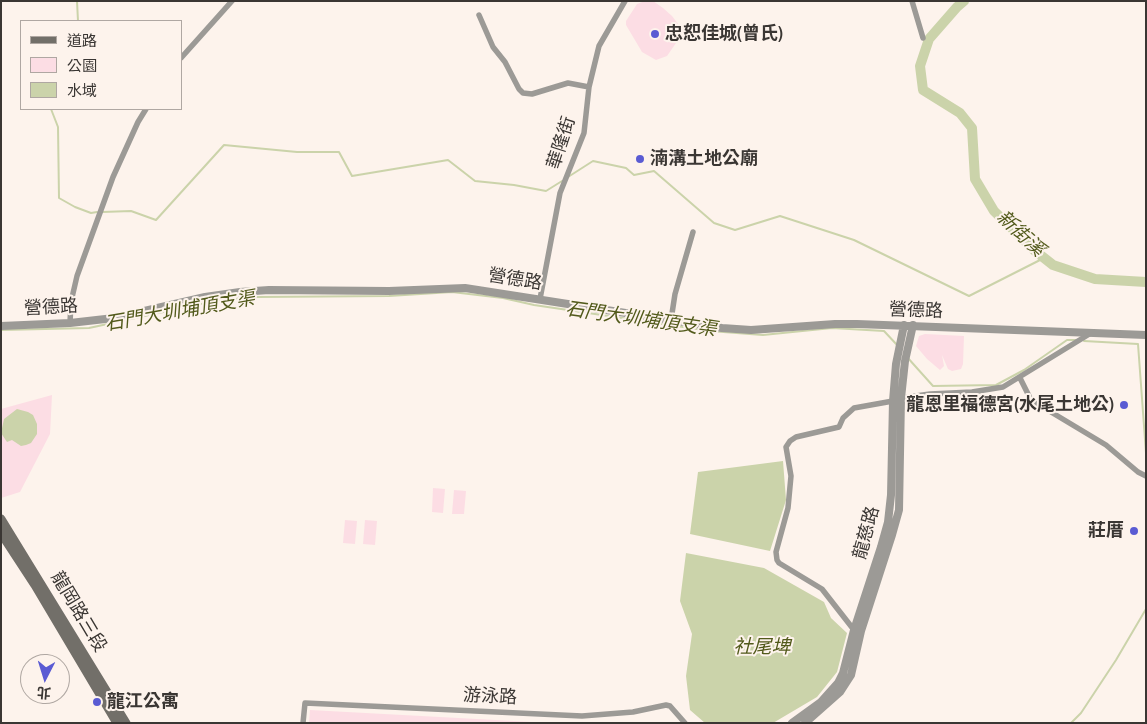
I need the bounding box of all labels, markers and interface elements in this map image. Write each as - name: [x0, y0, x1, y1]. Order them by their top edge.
- legend: [20, 20, 182, 110]
- place label: 忠恕佳城(曾氏): [665, 23, 783, 45]
- marker: 忠恕佳城(曾氏): [649, 28, 661, 40]
- text: 道路: [67, 30, 97, 51]
- text: 公園: [67, 55, 97, 76]
- text: 水域: [67, 80, 97, 101]
- street label: 華隆街: [543, 114, 581, 172]
- place label: 湳溝土地公廟: [650, 148, 758, 170]
- marker: 湳溝土地公廟: [634, 153, 646, 165]
- water label: 新街溪: [991, 206, 1049, 262]
- street label: 營德路: [487, 265, 543, 295]
- water label: 石門大圳埔頂支渠: [103, 288, 257, 336]
- street label: 營德路: [23, 296, 79, 320]
- water label: 石門大圳埔頂支渠: [564, 298, 718, 342]
- street label: 營德路: [889, 299, 943, 323]
- place label: 龍恩里福德宮(水尾土地公): [906, 394, 1114, 416]
- marker: 龍恩里福德宮(水尾土地公): [1118, 399, 1130, 411]
- street label: 龍慈路: [850, 504, 884, 562]
- place label: 莊厝: [1088, 520, 1124, 542]
- marker: 莊厝: [1128, 525, 1140, 537]
- street label: 龍岡路三段: [46, 568, 110, 656]
- water label: 社尾埤: [734, 637, 790, 659]
- north arrow: [20, 654, 70, 704]
- text: 北: [36, 683, 52, 703]
- street label: 游泳路: [462, 685, 518, 709]
- place label: 龍江公寓: [107, 691, 179, 713]
- marker: 龍江公寓: [91, 696, 103, 708]

